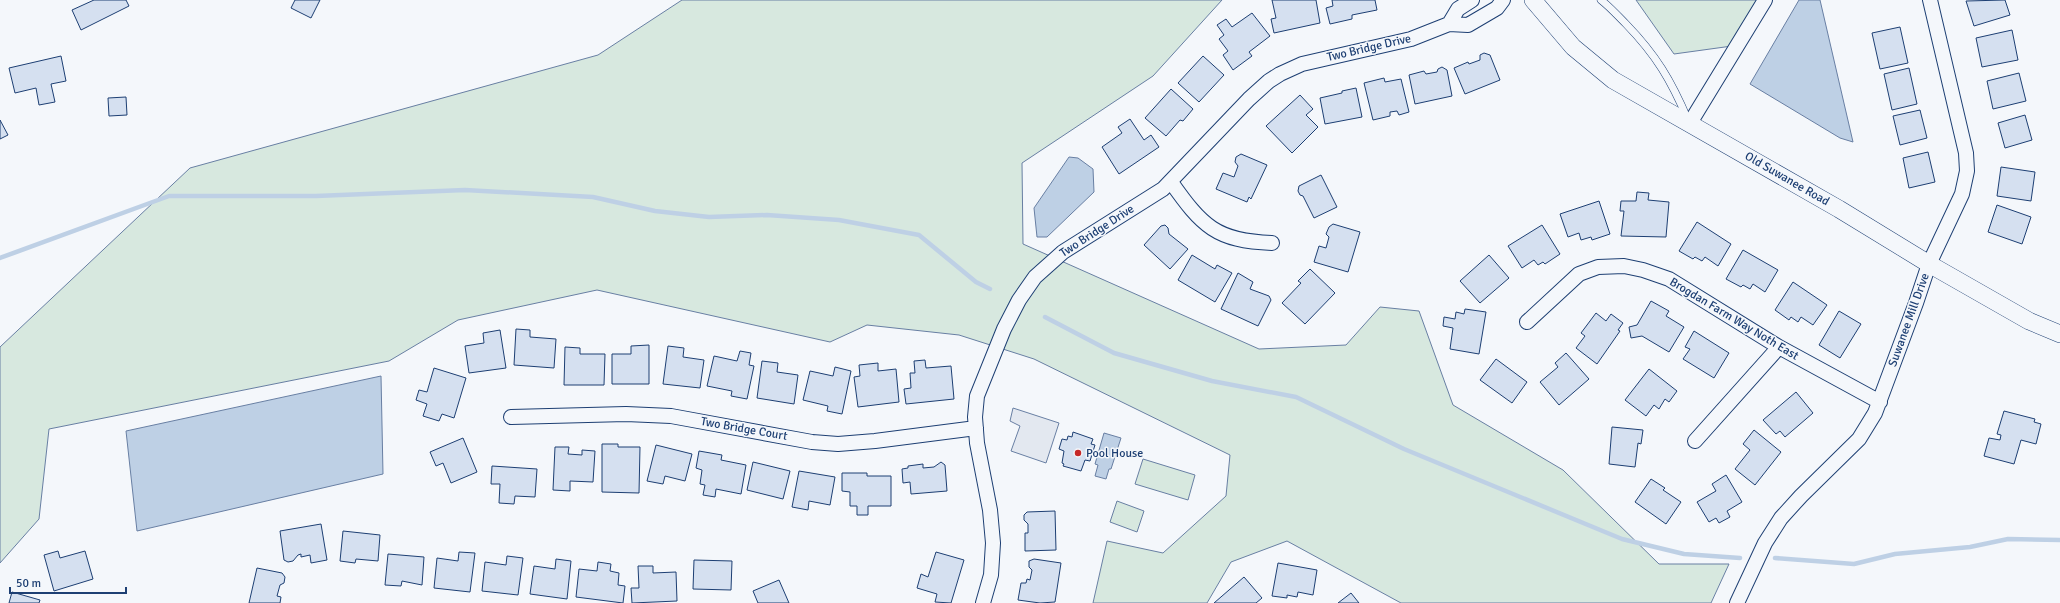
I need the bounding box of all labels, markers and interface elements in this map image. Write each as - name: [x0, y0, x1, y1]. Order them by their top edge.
- street label: Two Bridge Drive: [1326, 31, 1412, 65]
- street label: Old Suwanee Road: [1742, 149, 1832, 209]
- street label: Two Bridge Drive: [1057, 201, 1137, 261]
- street label: Suwanee Mill Drive: [1885, 271, 1933, 369]
- street label: Brogdan Farm Way Noth East: [1667, 274, 1801, 364]
- street label: Two Bridge Court: [700, 414, 788, 444]
- place label: Pool House: [1086, 446, 1143, 461]
- marker: Pool House: [1073, 448, 1083, 458]
- scale bar: [10, 569, 126, 595]
- text: 50 m: [16, 576, 41, 591]

